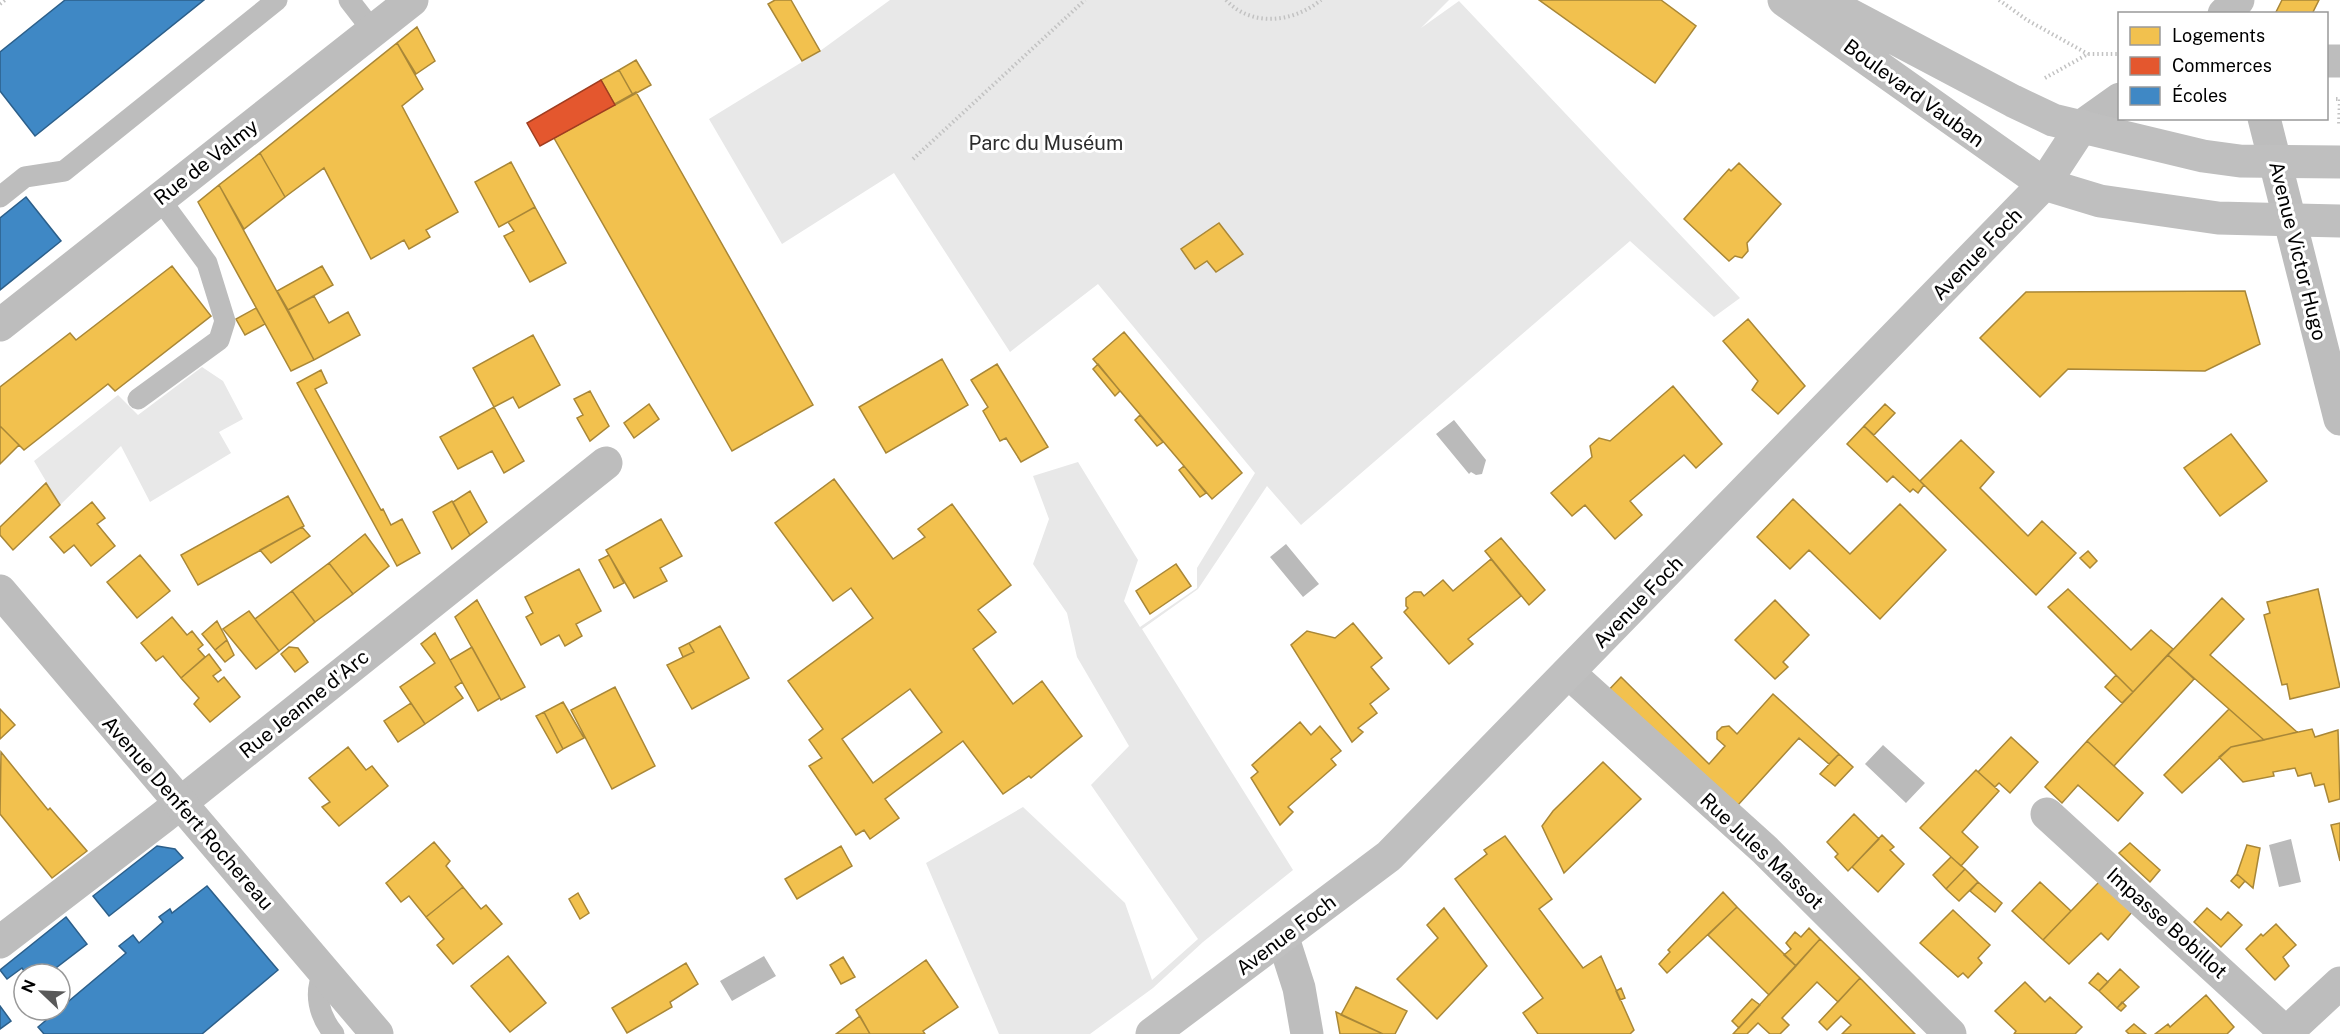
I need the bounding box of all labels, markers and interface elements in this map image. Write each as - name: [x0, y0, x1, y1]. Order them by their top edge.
- legend: [2118, 12, 2328, 120]
- text: Logements: [2172, 25, 2265, 46]
- street label: Boulevard Vauban: [1839, 34, 1989, 152]
- text: Commerces: [2172, 55, 2272, 76]
- text: Écoles: [2172, 84, 2227, 106]
- street label: Rue de Valmy: [149, 114, 263, 210]
- park label: Parc du Muséum: [969, 131, 1123, 155]
- street label: Avenue Victor Hugo: [2264, 159, 2332, 343]
- street label: Avenue Foch: [1927, 203, 2027, 305]
- street label: Avenue Foch: [1588, 551, 1688, 653]
- street label: Rue Jeanne d'Arc: [235, 645, 373, 763]
- street label: Avenue Denfert Rochereau: [97, 711, 279, 915]
- street label: Rue Jules Massot: [1695, 788, 1829, 914]
- street label: Impasse Bobillot: [2102, 863, 2232, 983]
- street label: Avenue Foch: [1231, 890, 1341, 980]
- north arrow: [12, 962, 72, 1022]
- text: N: [17, 977, 40, 996]

